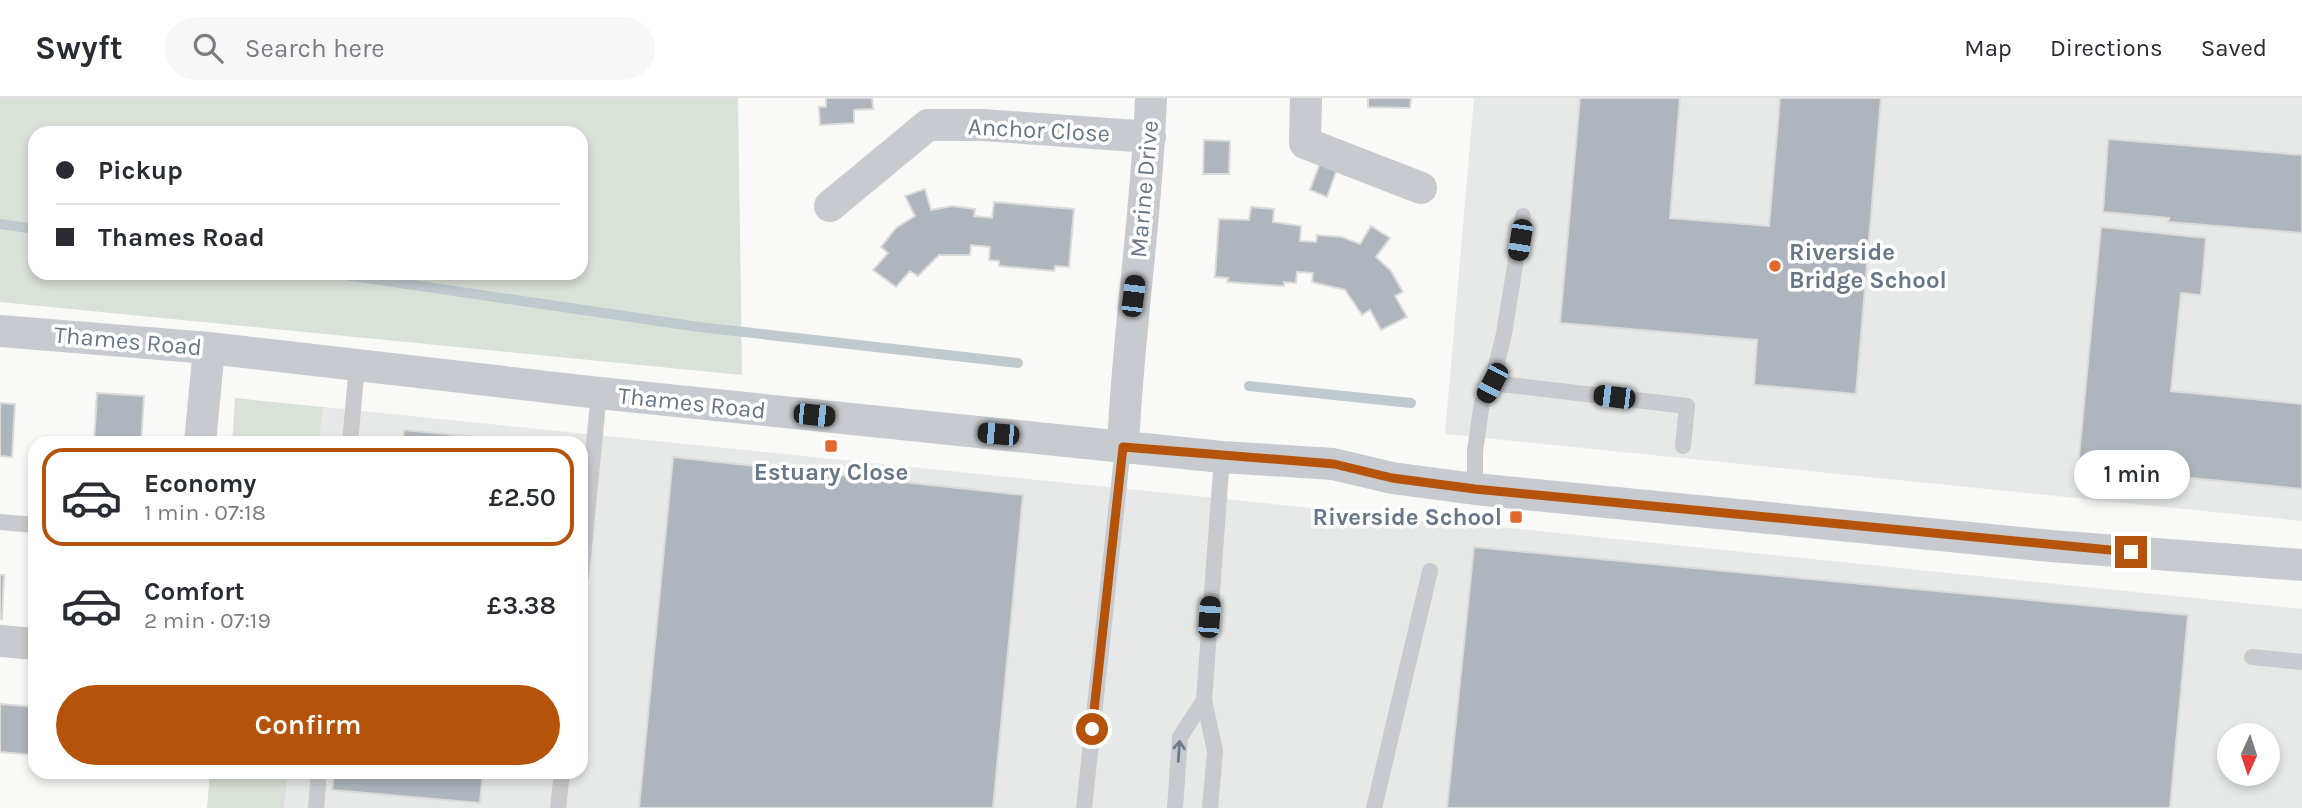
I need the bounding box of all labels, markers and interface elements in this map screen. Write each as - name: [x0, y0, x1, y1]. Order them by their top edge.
- search box: [165, 17, 655, 80]
- text: Swyft: [35, 29, 123, 67]
- icon: search: [189, 29, 227, 67]
- text: Search here: [245, 33, 385, 64]
- text: Map: [1964, 34, 2012, 62]
- text: Directions: [2050, 34, 2163, 62]
- text: Saved: [2201, 34, 2267, 62]
- street label: Anchor Close: [967, 112, 1111, 148]
- street label: Marine Drive: [1124, 119, 1164, 259]
- text: Pickup: [98, 155, 183, 186]
- car: [1507, 218, 1534, 262]
- text: Thames Road: [98, 222, 265, 253]
- place label: Riverside Bridge School: [1789, 238, 1947, 294]
- marker: Riverside Bridge School: [1767, 258, 1783, 274]
- car: [1121, 274, 1146, 318]
- street label: Thames Road: [53, 321, 203, 361]
- car: [1473, 360, 1512, 406]
- street label: Thames Road: [617, 381, 767, 425]
- car: [1592, 384, 1637, 410]
- car: [793, 402, 836, 428]
- car: [977, 422, 1020, 446]
- marker: Estuary Close: [823, 438, 839, 454]
- callout: 1 min: [2073, 450, 2189, 500]
- place label: Estuary Close: [754, 458, 908, 486]
- text: 1 min: [2103, 461, 2161, 488]
- icon: car: [60, 466, 123, 529]
- text: Economy: [144, 468, 256, 499]
- text: £2.50: [489, 482, 556, 513]
- text: 1 min · 07:18: [144, 499, 266, 526]
- place label: Riverside School: [1313, 503, 1502, 531]
- marker: Riverside School: [1508, 509, 1524, 525]
- route end: [2115, 536, 2147, 568]
- icon: car: [60, 574, 123, 637]
- text: Comfort: [144, 576, 245, 607]
- text: £3.38: [487, 590, 556, 621]
- car: [1198, 595, 1221, 639]
- text: 2 min · 07:19: [144, 607, 271, 634]
- button: Confirm: [56, 685, 560, 765]
- route start: [1076, 713, 1108, 745]
- north arrow: [2217, 723, 2280, 786]
- map controls: [2217, 723, 2280, 786]
- one-way arrow: [1173, 740, 1186, 762]

